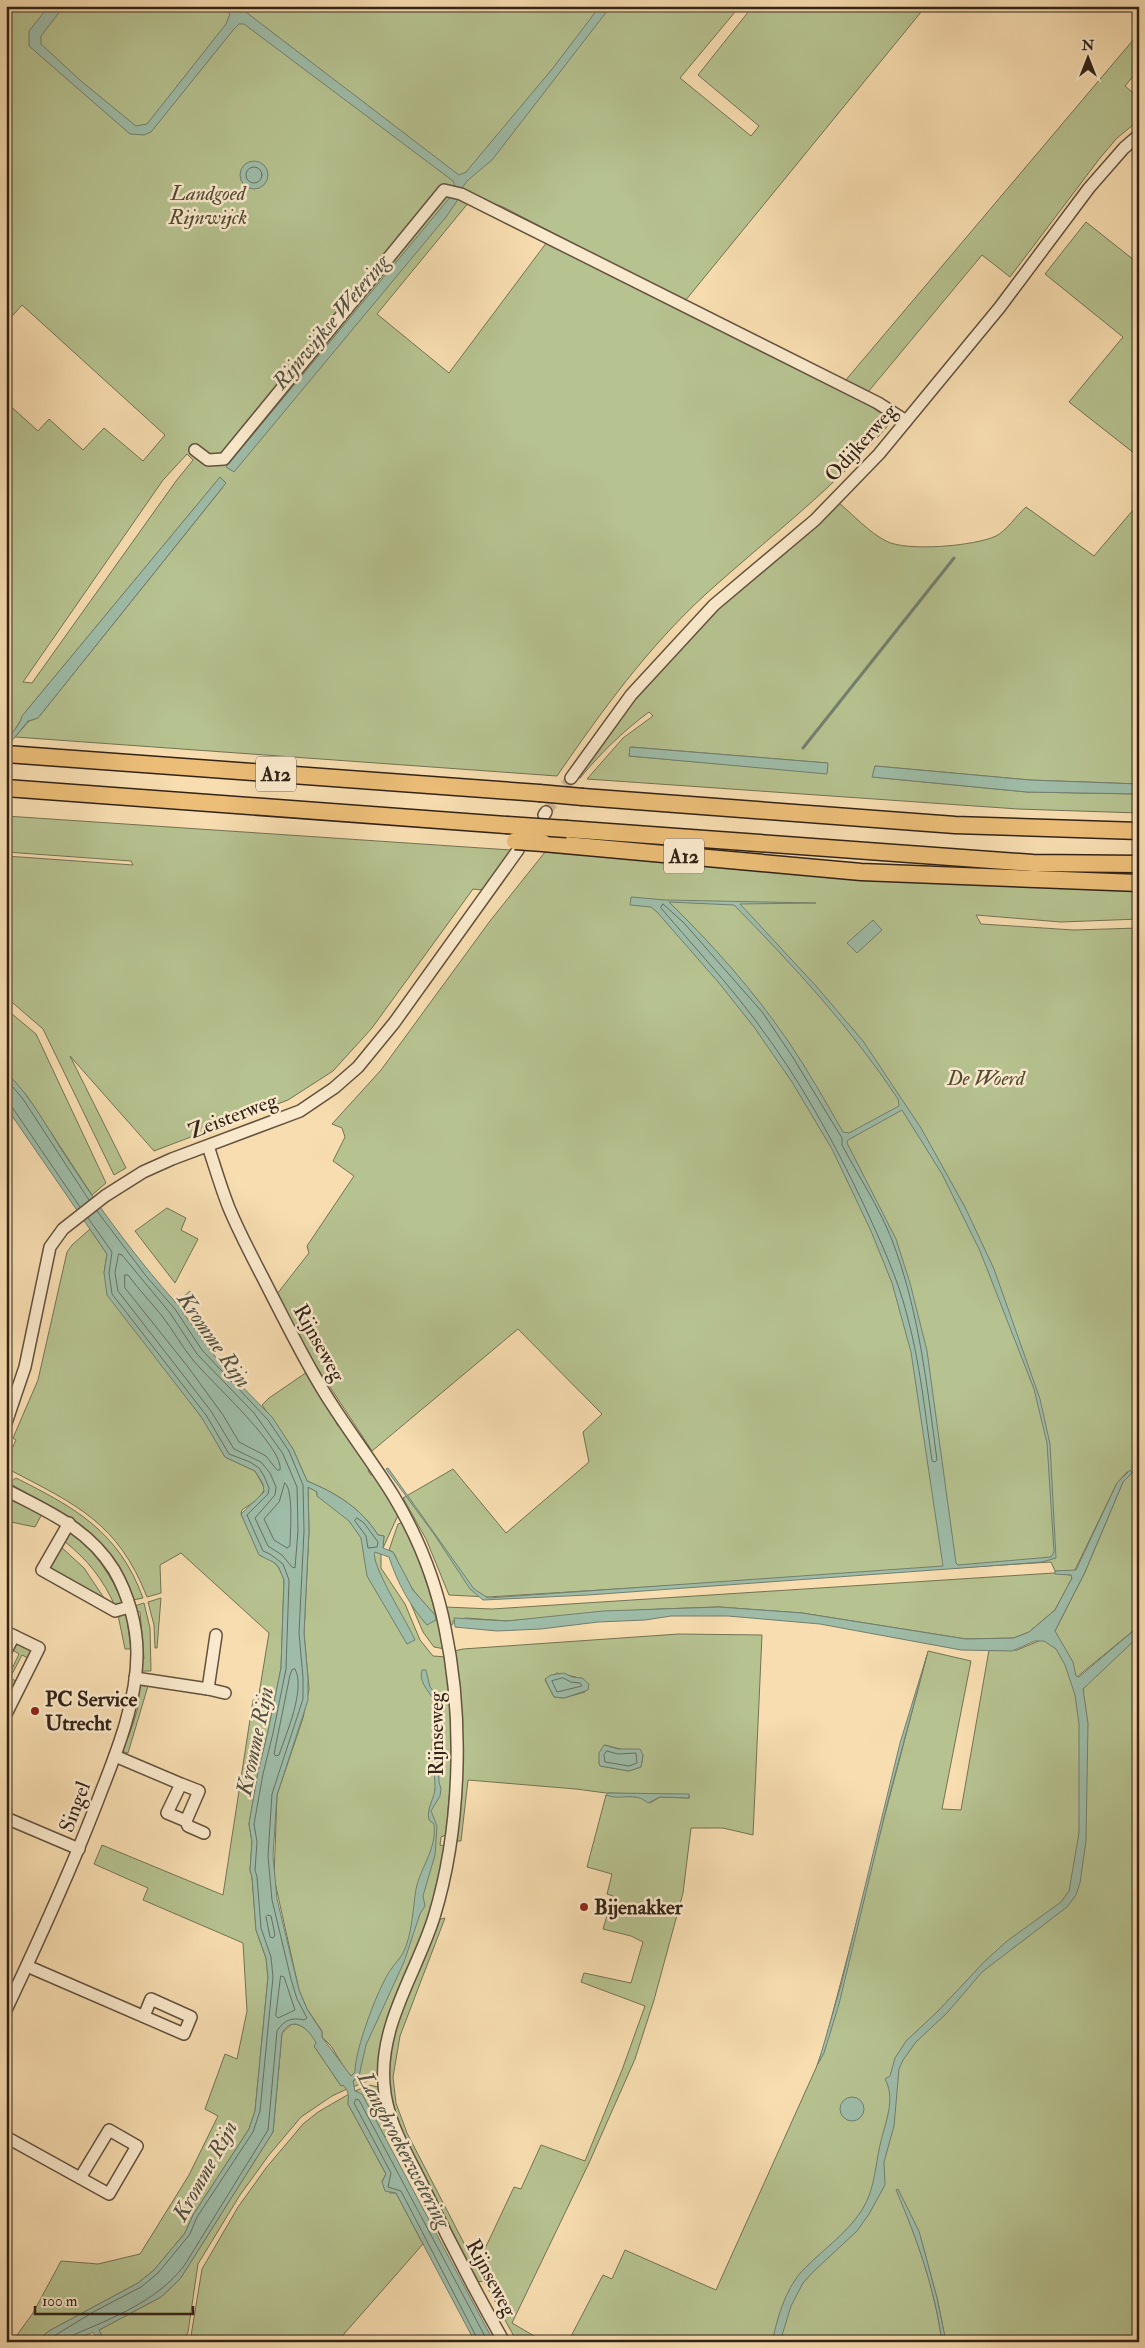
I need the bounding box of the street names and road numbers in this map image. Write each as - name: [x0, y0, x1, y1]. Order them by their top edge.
- street label: Odijkerweg: [819, 398, 904, 488]
- road number: A12: [256, 756, 296, 792]
- road number: A12: [664, 838, 704, 874]
- street label: Zeisterweg: [185, 1087, 282, 1145]
- street label: Rijnseweg: [287, 1300, 352, 1387]
- street label: Rijnseweg: [423, 1691, 450, 1776]
- street label: Singel: [53, 1777, 97, 1836]
- street label: Rijnseweg: [459, 2235, 523, 2322]

